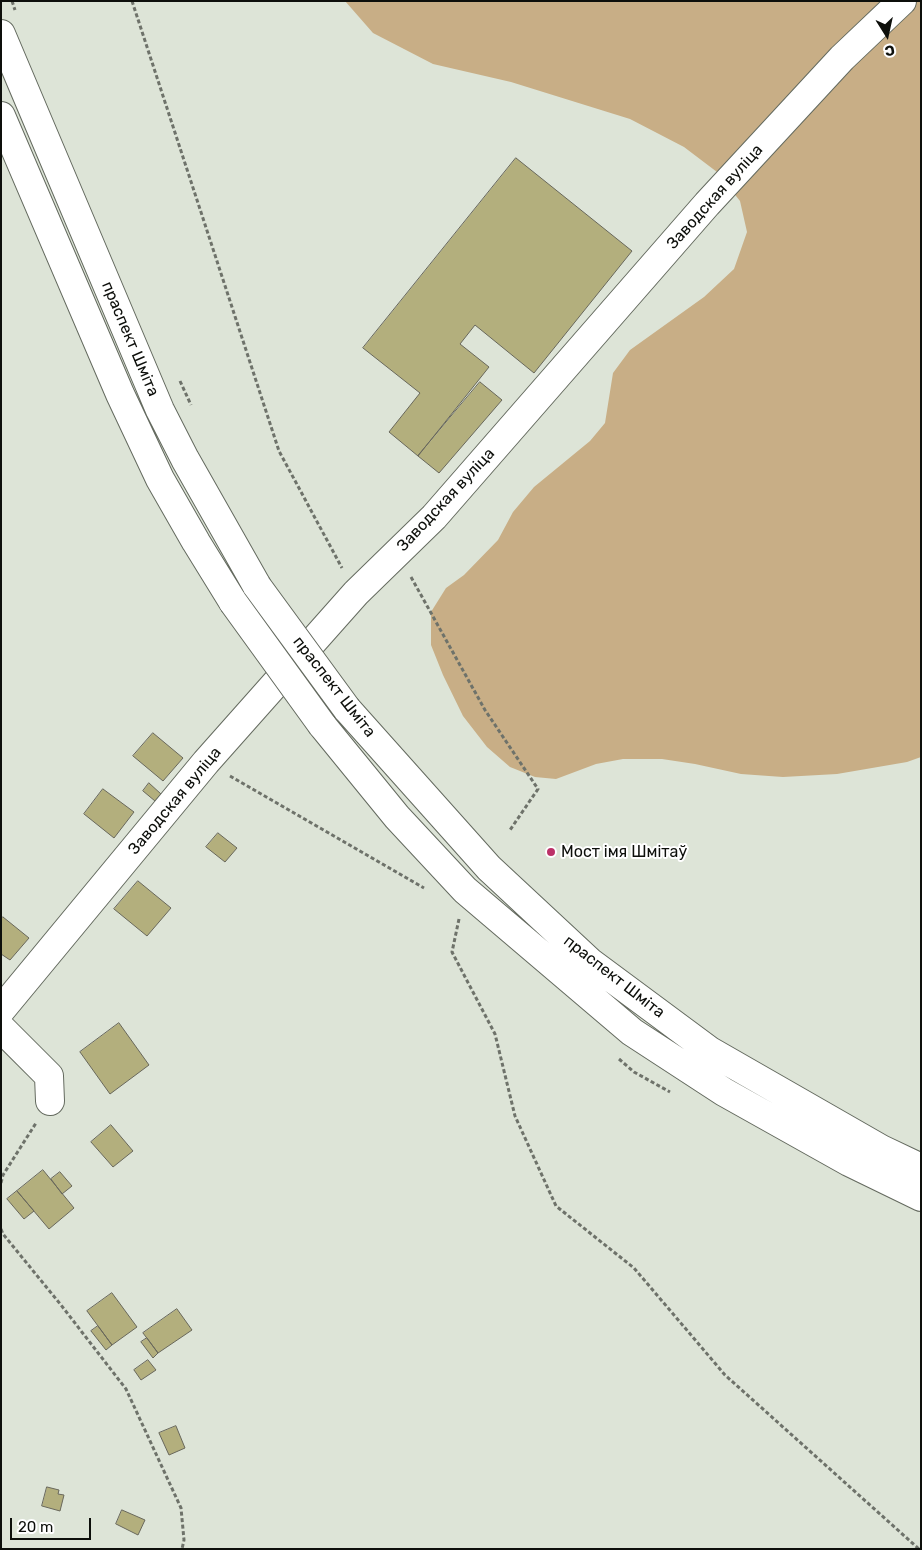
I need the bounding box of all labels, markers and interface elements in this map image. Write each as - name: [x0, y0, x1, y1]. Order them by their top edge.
- north arrow: [862, 10, 912, 60]
- text: С: [883, 41, 896, 59]
- street label: Заводская вуліца: [663, 141, 767, 253]
- street label: праспект Шміта: [97, 279, 163, 399]
- street label: Заводская вуліца: [393, 444, 499, 556]
- street label: праспект Шміта: [289, 633, 379, 741]
- street label: Заводская вуліца: [124, 743, 226, 859]
- place label: Мост імя Шмітаў: [561, 842, 687, 862]
- marker: Мост імя Шмітаў: [545, 846, 557, 858]
- street label: праспект Шміта: [560, 932, 668, 1022]
- scale bar: [12, 1508, 94, 1540]
- text: 20 m: [18, 1518, 53, 1536]

